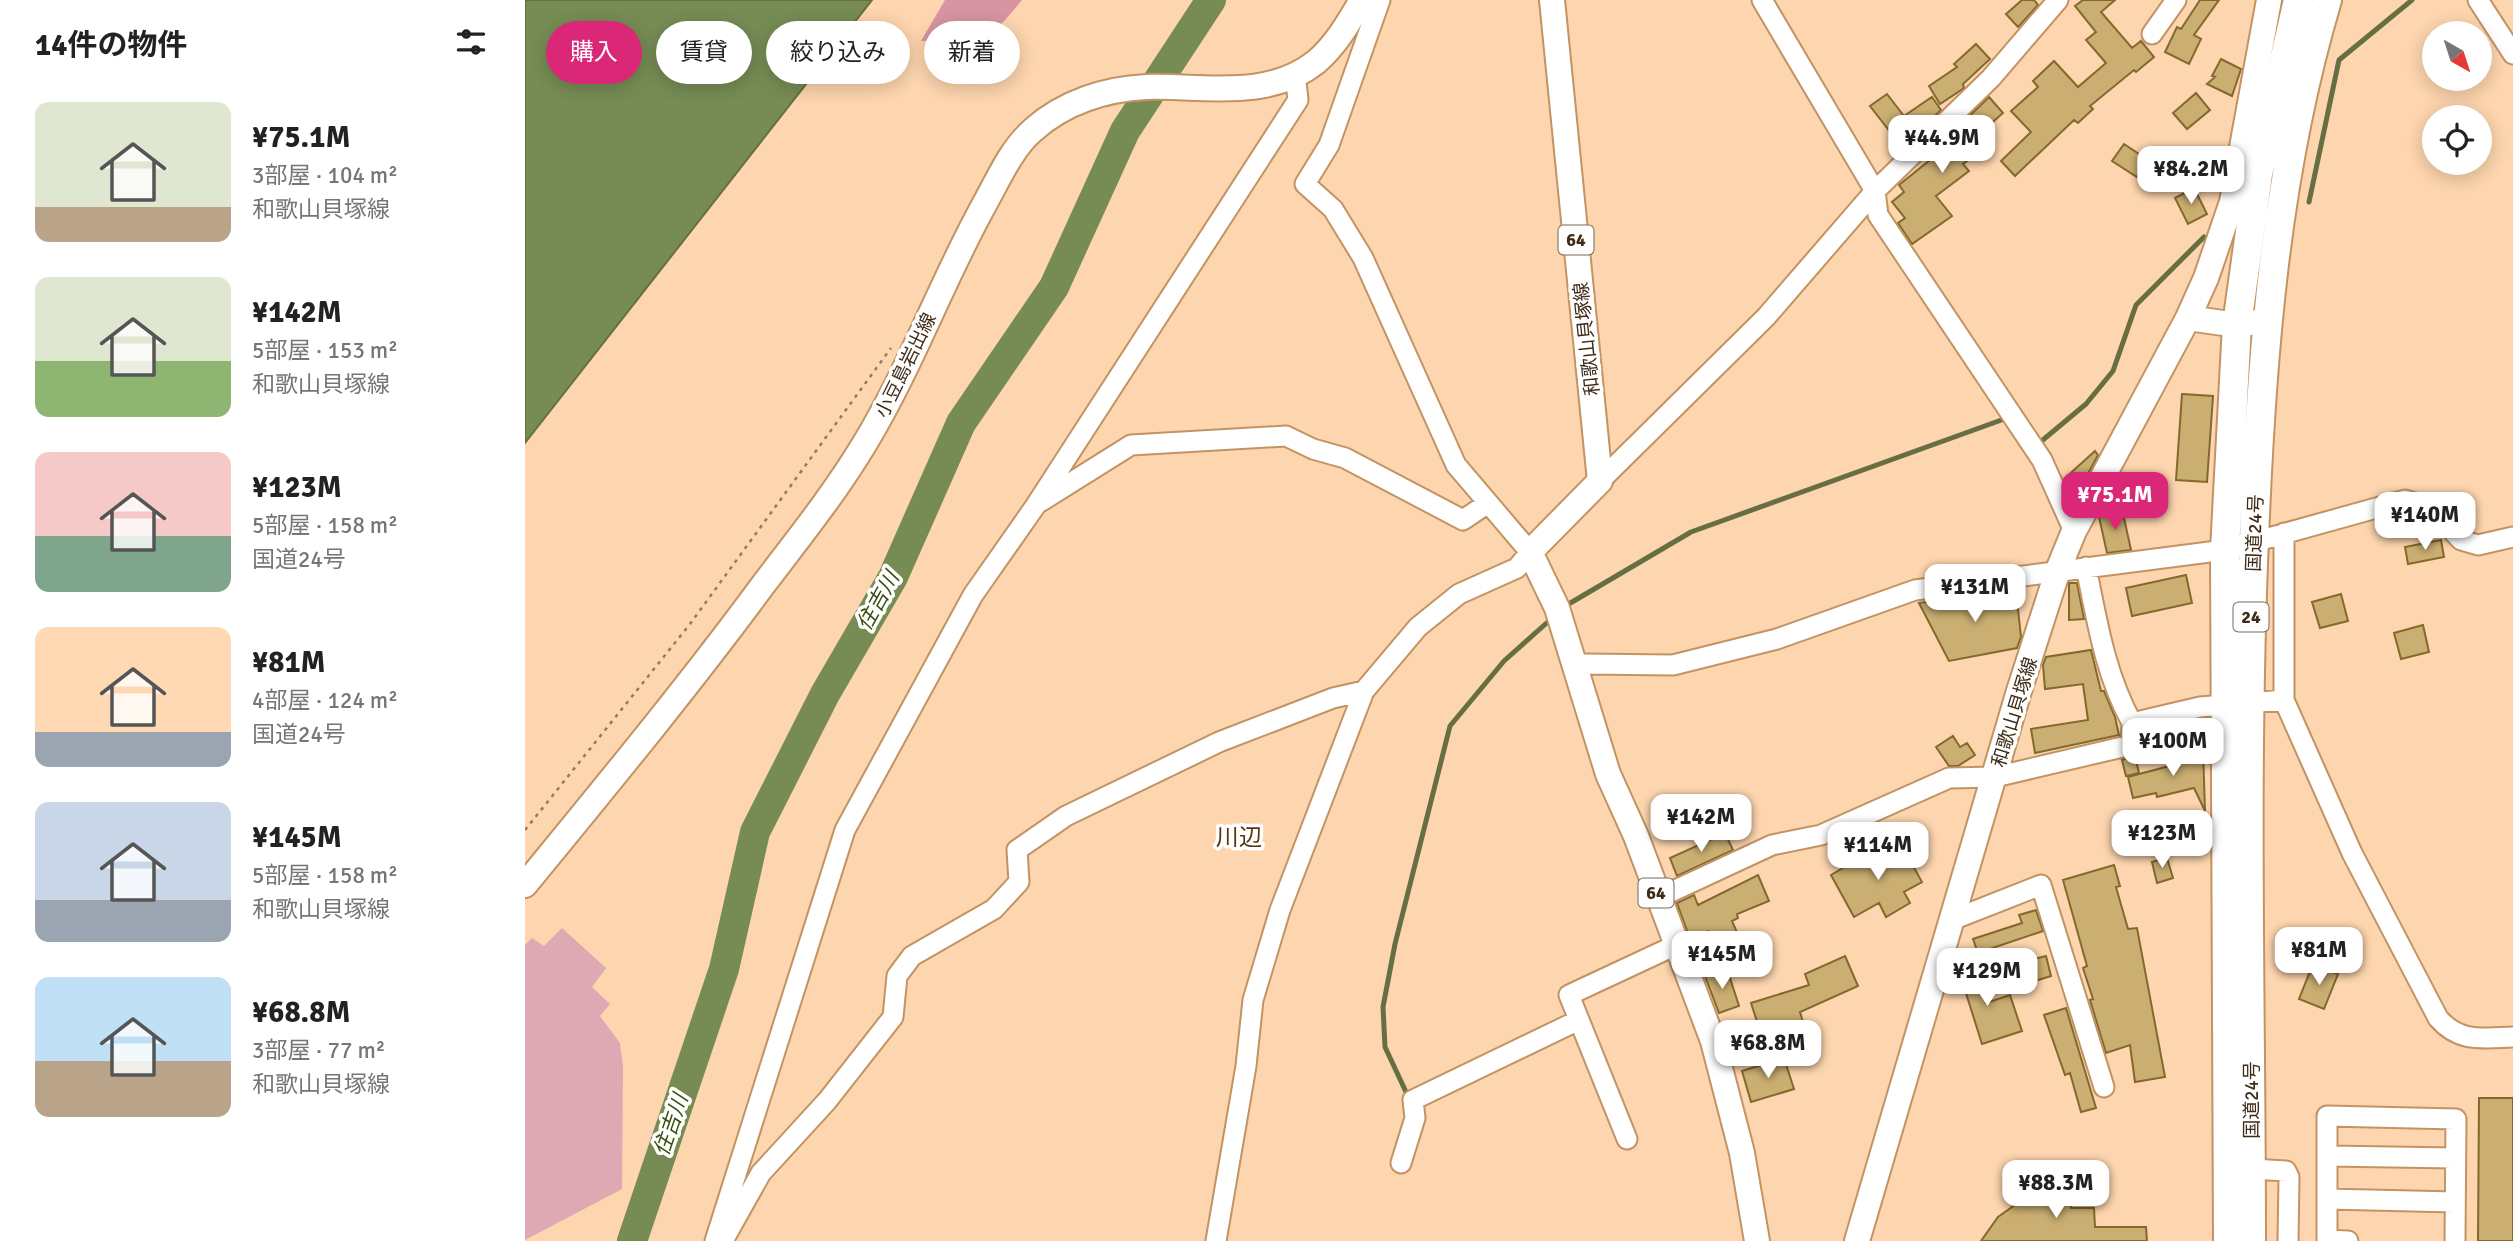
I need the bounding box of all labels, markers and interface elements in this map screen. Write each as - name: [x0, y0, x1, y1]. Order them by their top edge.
- chip: 購入: [546, 21, 642, 84]
- chip: 賃貸: [656, 21, 752, 84]
- chip: 絞り込み: [766, 21, 910, 84]
- chip: 新着: [924, 21, 1020, 84]
- north arrow: [2422, 21, 2492, 91]
- map controls: [2422, 21, 2492, 175]
- icon: filters: [452, 23, 490, 61]
- text: 14件の物件: [35, 27, 187, 64]
- button: locate: [2422, 105, 2492, 175]
- pin: ¥44.9M: [1885, 116, 1999, 175]
- text: ¥75.1M: [252, 119, 350, 156]
- text: ¥44.9M: [1904, 123, 1980, 152]
- icon: home: [91, 130, 175, 214]
- pin: ¥84.2M: [2134, 146, 2248, 206]
- text: ¥84.2M: [2153, 154, 2229, 183]
- text: 3部屋 · 104 m²: [252, 161, 398, 190]
- text: 和歌山貝塚線: [252, 195, 390, 224]
- road number: 64: [1559, 226, 1593, 254]
- street label: 和歌山貝塚線: [1569, 281, 1605, 397]
- text: ¥142M: [252, 294, 342, 331]
- icon: home: [91, 305, 175, 389]
- street label: 小豆島岩出線: [870, 309, 942, 422]
- text: 5部屋 · 153 m²: [252, 336, 398, 365]
- text: 和歌山貝塚線: [252, 370, 390, 399]
- text: ¥123M: [252, 469, 342, 506]
- pin: ¥75.1M: [2058, 472, 2172, 532]
- icon: home: [91, 480, 175, 564]
- text: ¥75.1M: [2077, 480, 2153, 509]
- pin: ¥140M: [2376, 492, 2474, 552]
- street label: 国道24号: [2242, 494, 2268, 572]
- text: ¥140M: [2391, 500, 2459, 529]
- text: 5部屋 · 158 m²: [252, 511, 398, 540]
- text: 国道24号: [252, 545, 346, 574]
- pin: ¥131M: [1926, 564, 2024, 624]
- water label: 住吉川: [851, 565, 906, 635]
- text: ¥131M: [1941, 572, 2009, 601]
- road number: 24: [2233, 602, 2269, 632]
- text: ¥81M: [252, 644, 326, 681]
- street label: 和歌山貝塚線: [1987, 654, 2043, 770]
- icon: home: [91, 655, 175, 739]
- text: 4部屋 · 124 m²: [252, 686, 398, 715]
- pin: ¥100M: [2124, 718, 2222, 778]
- text: 国道24号: [252, 720, 346, 749]
- text: ¥100M: [2139, 726, 2207, 755]
- pin: ¥142M: [1652, 794, 1750, 854]
- text: ¥142M: [1667, 802, 1735, 831]
- pin: ¥123M: [2113, 810, 2211, 870]
- text: ¥123M: [2128, 818, 2196, 847]
- text: ¥145M: [252, 819, 342, 856]
- pin: ¥114M: [1829, 822, 1927, 882]
- district label: 川辺: [1216, 823, 1262, 852]
- icon: home: [91, 830, 175, 914]
- text: ¥114M: [1844, 830, 1912, 859]
- text: 5部屋 · 158 m²: [252, 861, 398, 890]
- road number: 64: [1639, 878, 1673, 908]
- text: 和歌山貝塚線: [252, 895, 390, 924]
- pin: ¥81M: [2278, 928, 2360, 987]
- pin: ¥145M: [1673, 932, 1771, 991]
- text: ¥81M: [2291, 935, 2347, 964]
- text: ¥145M: [1688, 939, 1756, 968]
- pin: ¥129M: [1938, 948, 2036, 1008]
- text: ¥129M: [1953, 956, 2021, 985]
- text: ¥68.8M: [252, 994, 350, 1031]
- icon: home: [91, 1005, 175, 1089]
- pin: ¥68.8M: [1711, 1020, 1825, 1080]
- text: ¥68.8M: [1730, 1028, 1806, 1057]
- text: 3部屋 · 77 m²: [252, 1036, 385, 1065]
- street label: 国道24号: [2240, 1061, 2264, 1139]
- text: 和歌山貝塚線: [252, 1070, 390, 1099]
- water label: 住吉川: [648, 1089, 694, 1159]
- pin: ¥88.3M: [1999, 1160, 2113, 1220]
- text: ¥88.3M: [2018, 1168, 2094, 1197]

